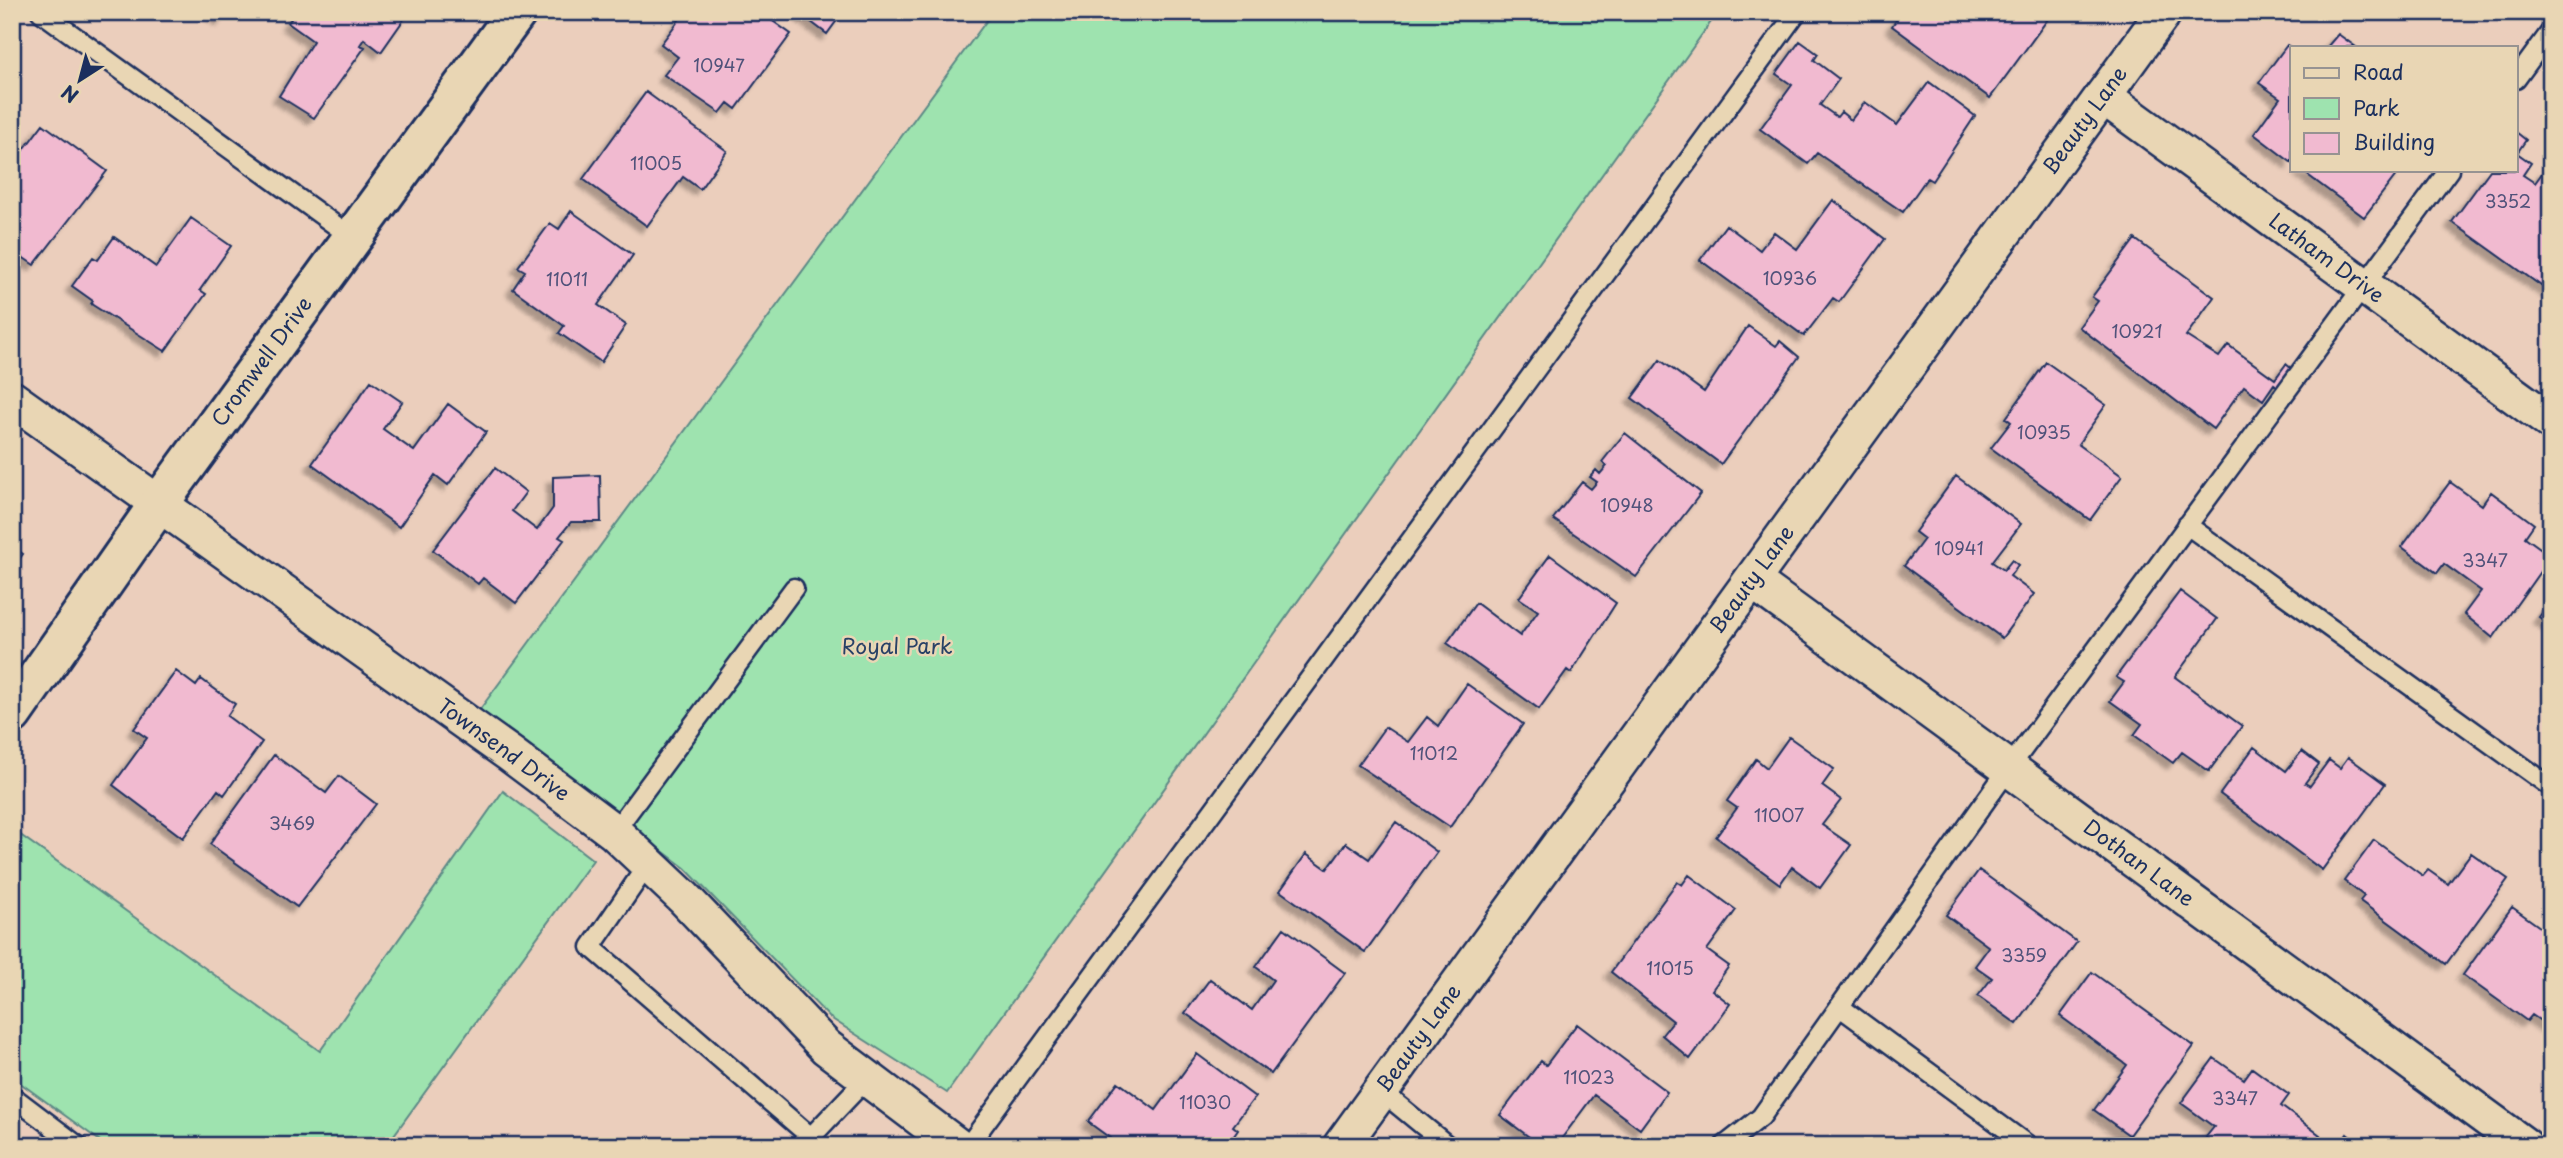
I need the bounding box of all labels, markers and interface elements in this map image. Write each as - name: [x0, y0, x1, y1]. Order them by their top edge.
- north arrow: [46, 46, 116, 116]
- legend: [2290, 46, 2518, 172]
- house number: 10947: [693, 51, 745, 78]
- text: Road: [2353, 55, 2404, 87]
- street label: Beauty Lane: [2033, 58, 2134, 180]
- text: N: [55, 79, 84, 110]
- text: Park: [2353, 91, 2400, 123]
- text: Building: [2353, 125, 2435, 157]
- house number: 11005: [630, 149, 682, 176]
- house number: 3352: [2485, 187, 2531, 214]
- street label: Latham Drive: [2263, 204, 2392, 310]
- house number: 10936: [1763, 264, 1817, 291]
- house number: 11011: [546, 265, 588, 292]
- street label: Cromwell Drive: [202, 289, 319, 432]
- house number: 10921: [2111, 317, 2163, 344]
- house number: 10935: [2017, 418, 2071, 445]
- house number: 10948: [1600, 491, 1654, 518]
- street label: Beauty Lane: [1700, 517, 1801, 639]
- house number: 10941: [1934, 534, 1984, 561]
- house number: 3347: [2462, 546, 2508, 573]
- park label: Royal Park: [841, 629, 953, 661]
- street label: Townsend Drive: [432, 689, 578, 808]
- house number: 11012: [1410, 739, 1458, 766]
- house number: 11007: [1754, 801, 1804, 828]
- house number: 3469: [269, 809, 315, 836]
- street label: Dothan Lane: [2078, 810, 2202, 913]
- house number: 3359: [2001, 941, 2047, 968]
- house number: 11015: [1646, 954, 1694, 981]
- street label: Beauty Lane: [1367, 976, 1468, 1098]
- house number: 11023: [1563, 1063, 1615, 1090]
- house number: 3347: [2212, 1084, 2258, 1111]
- house number: 11030: [1179, 1088, 1231, 1115]

